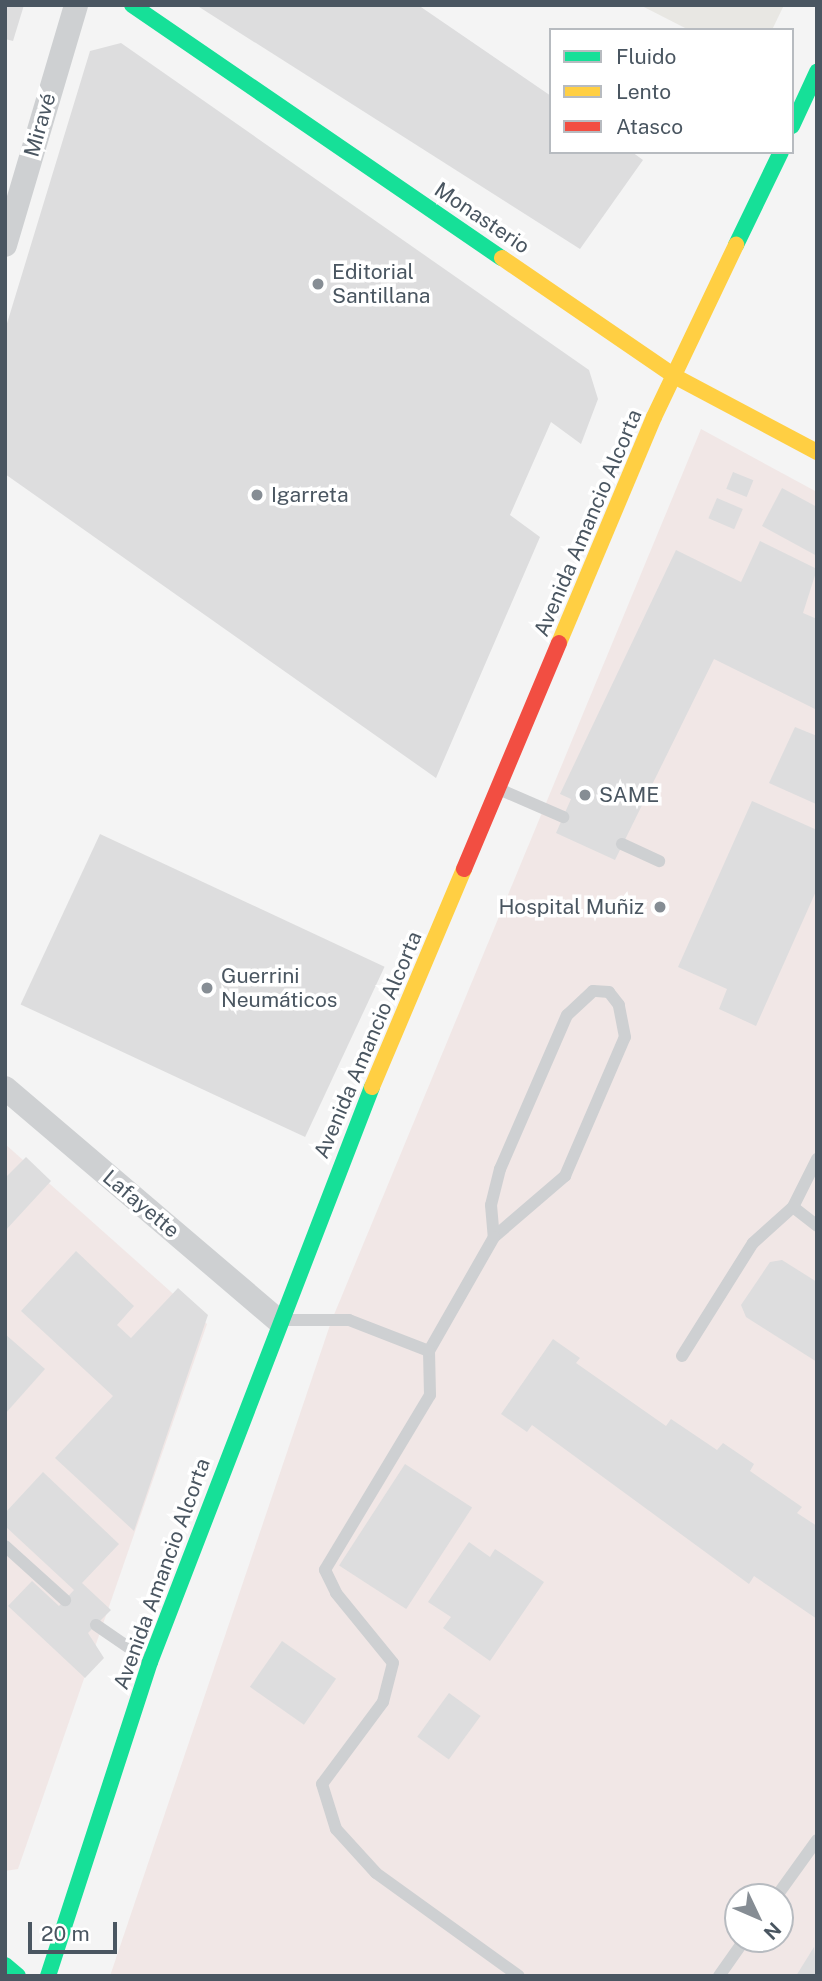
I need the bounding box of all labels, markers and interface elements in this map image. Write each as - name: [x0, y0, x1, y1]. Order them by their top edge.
- legend: [549, 28, 794, 154]
- text: Fluido: [616, 44, 676, 69]
- text: Lento: [616, 79, 671, 104]
- street label: Miravé: [19, 90, 61, 160]
- text: Atasco: [616, 114, 683, 139]
- street label: Monasterio: [430, 177, 534, 259]
- place label: Editorial Santillana: [332, 259, 430, 309]
- marker: Editorial Santillana: [310, 276, 326, 292]
- street label: Avenida Amancio Alcorta: [529, 406, 647, 640]
- place label: Igarreta: [271, 482, 349, 508]
- marker: Igarreta: [249, 487, 265, 503]
- place label: SAME: [599, 782, 659, 808]
- marker: SAME: [577, 787, 593, 803]
- place label: Hospital Muñiz: [498, 894, 644, 920]
- marker: Hospital Muñiz: [650, 897, 670, 917]
- street label: Avenida Amancio Alcorta: [309, 928, 427, 1162]
- place label: Guerrini Neumáticos: [221, 963, 337, 1013]
- marker: Guerrini Neumáticos: [199, 980, 215, 996]
- street label: Lafayette: [98, 1165, 184, 1243]
- street label: Avenida Amancio Alcorta: [108, 1455, 216, 1693]
- north arrow: [724, 1883, 794, 1953]
- scale bar: [32, 1908, 121, 1952]
- text: N: [760, 1918, 786, 1944]
- text: 20 m: [41, 1921, 90, 1946]

